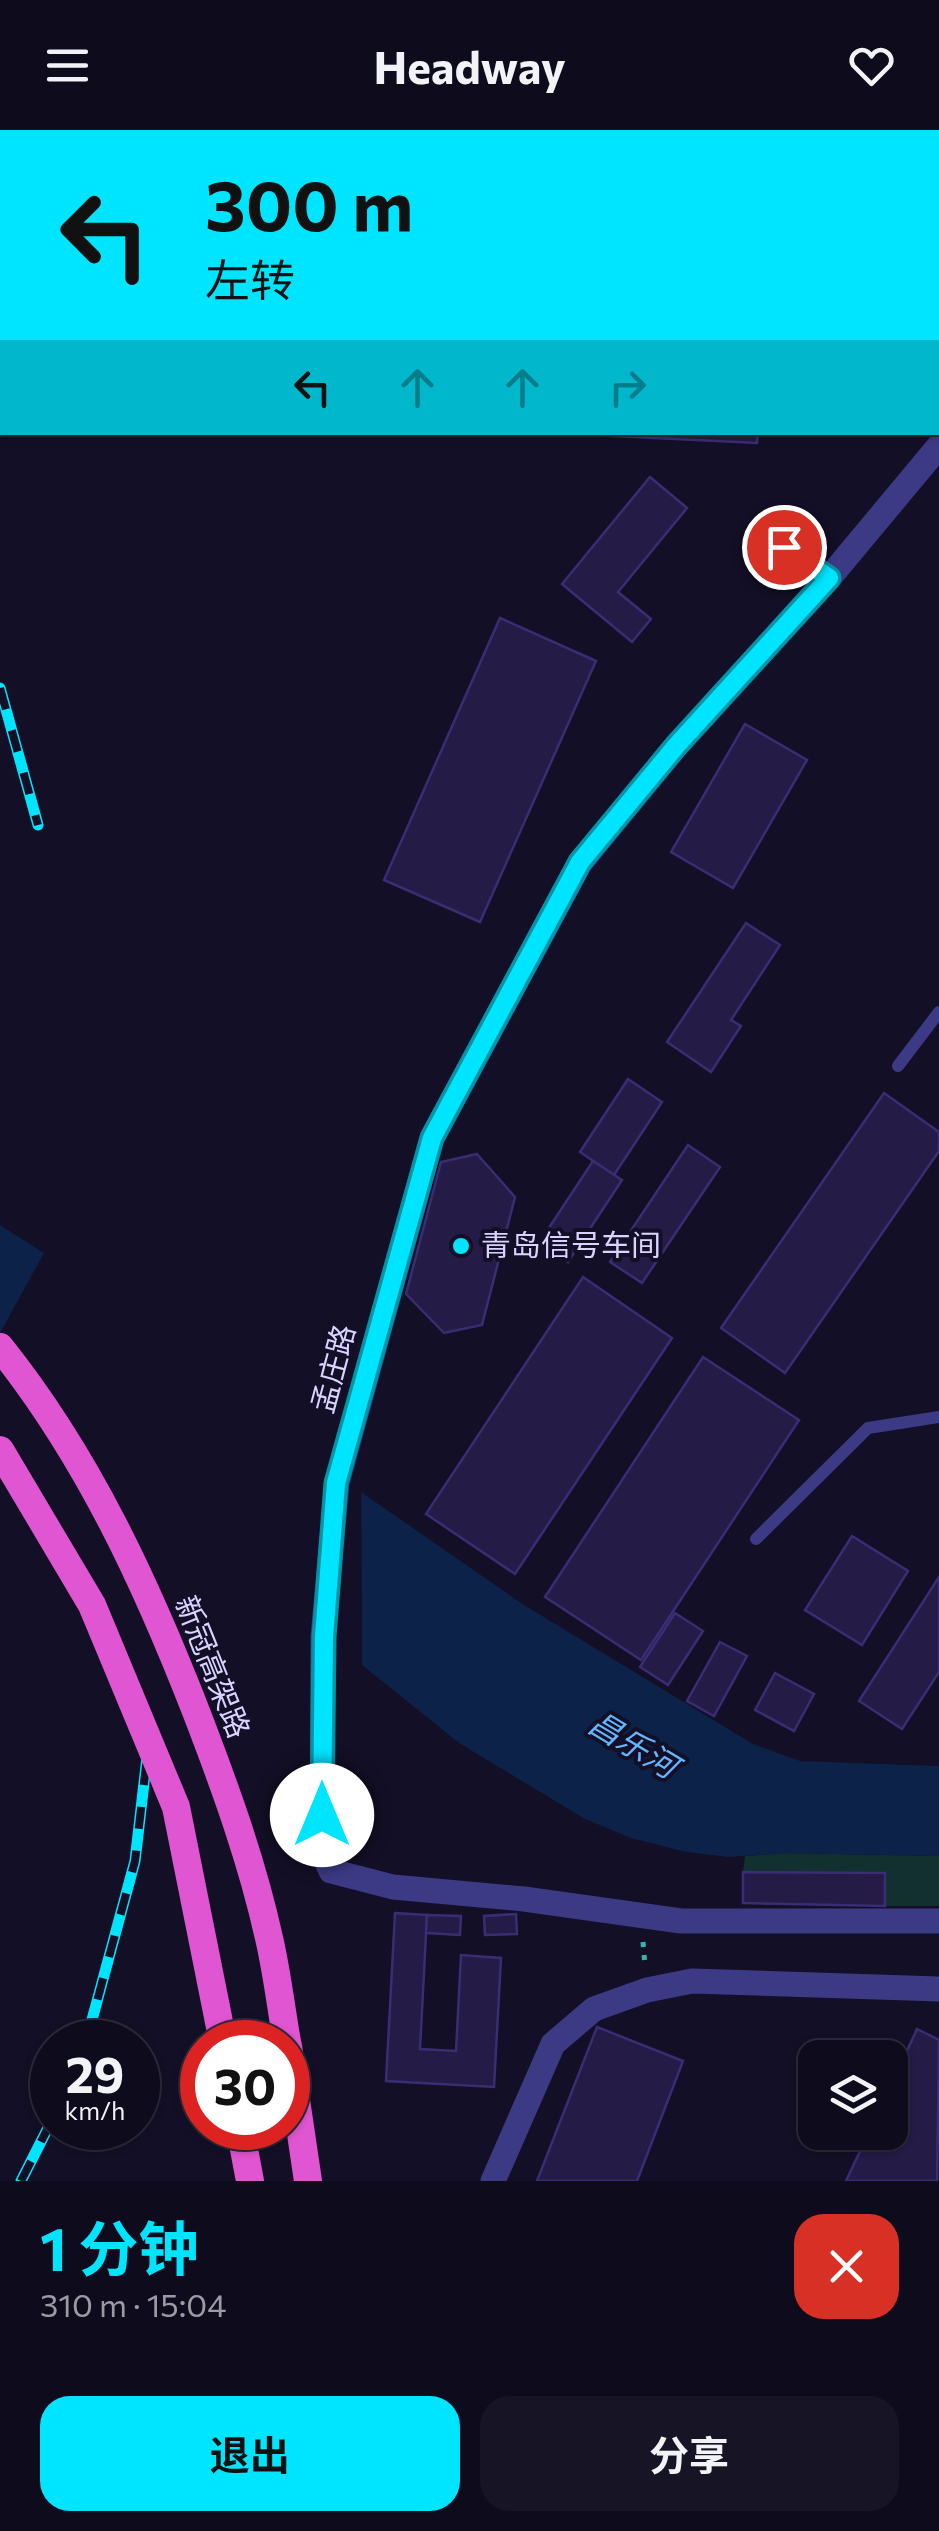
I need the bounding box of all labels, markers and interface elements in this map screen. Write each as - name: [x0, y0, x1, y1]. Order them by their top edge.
- icon: menu: [40, 38, 95, 93]
- text: Headway: [373, 38, 566, 93]
- icon: heart: [844, 38, 899, 93]
- text: 300 m: [205, 160, 413, 245]
- icon: left: [40, 170, 170, 300]
- text: 左转: [205, 251, 295, 306]
- icon: left: [285, 360, 340, 415]
- icon: ahead: [390, 360, 445, 415]
- icon: ahead: [495, 360, 550, 415]
- icon: right: [600, 360, 655, 415]
- pin: [742, 505, 827, 590]
- icon: arrive: [757, 520, 812, 575]
- place label: 青岛信号车间: [481, 1225, 661, 1262]
- marker: 青岛信号车间: [450, 1235, 472, 1257]
- street label: 孟庄路: [302, 1320, 361, 1417]
- street label: 新冠高架路: [169, 1590, 260, 1743]
- water label: 昌乐河: [583, 1701, 691, 1788]
- position arrow: [270, 1763, 374, 1867]
- speed limit sign: 30: [180, 2020, 310, 2150]
- map controls: [798, 2040, 908, 2150]
- button: layers: [798, 2040, 908, 2150]
- text: 29: [65, 2042, 124, 2103]
- text: km/h: [65, 2095, 125, 2125]
- text: 1 分钟: [40, 2210, 199, 2283]
- button: close: [794, 2214, 899, 2319]
- text: 310 m · 15:04: [40, 2284, 226, 2324]
- button: 退出: [40, 2396, 460, 2511]
- button: 分享: [480, 2396, 899, 2511]

